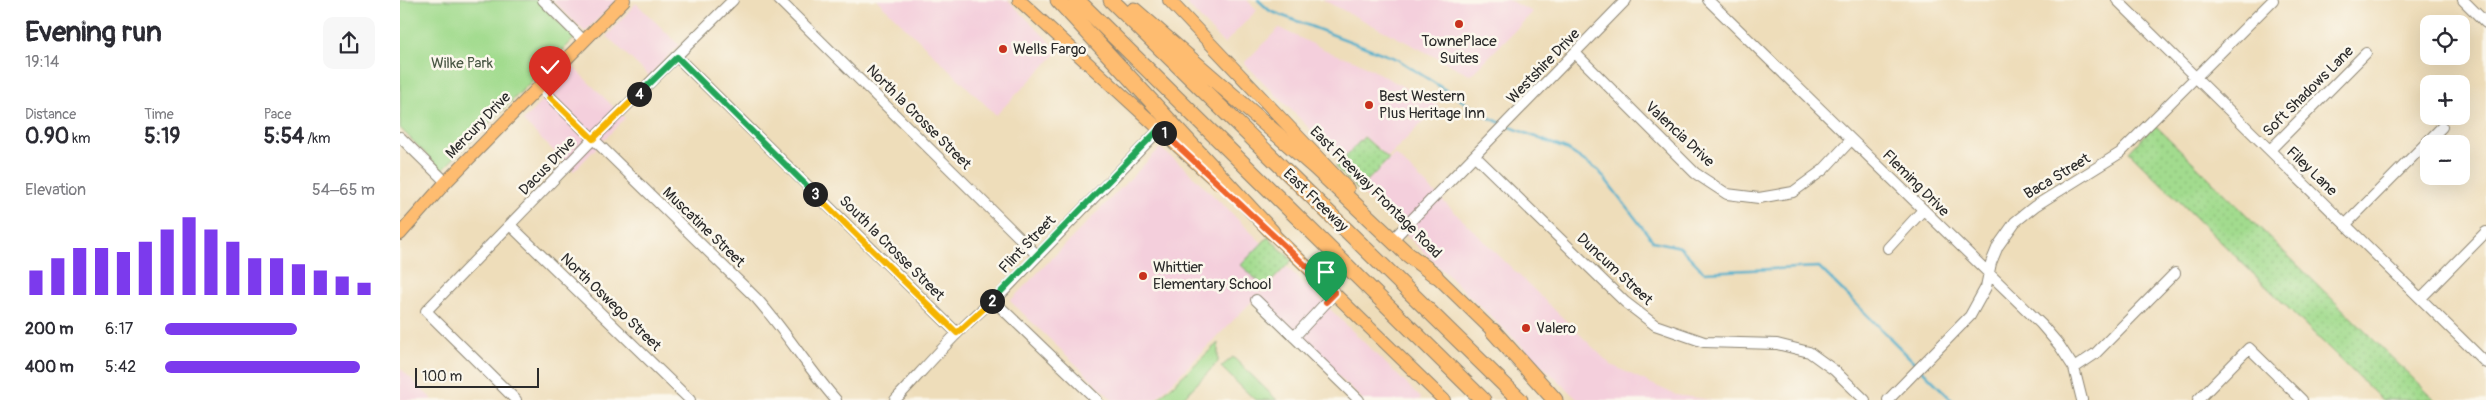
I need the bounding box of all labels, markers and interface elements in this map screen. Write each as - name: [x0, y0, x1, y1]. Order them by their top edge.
- text: Evening run: [25, 15, 162, 50]
- map controls: [2420, 15, 2470, 185]
- button: locate: [2420, 15, 2470, 65]
- button: share: [323, 17, 375, 69]
- marker: TownePlace Suites: [1453, 18, 1465, 30]
- street label: Westshire Drive: [1503, 24, 1584, 108]
- place label: TownePlace Suites: [1421, 32, 1497, 68]
- place label: Wells Fargo: [1013, 40, 1086, 59]
- street label: Soft Shadows Lane: [2259, 41, 2358, 141]
- marker: Wells Fargo: [997, 43, 1009, 55]
- pin: [529, 46, 571, 97]
- text: 19:14: [25, 52, 59, 72]
- icon: check: [536, 53, 564, 81]
- park label: Wilke Park: [431, 54, 494, 73]
- street label: North la Crosse Street: [862, 61, 976, 175]
- button: +: [2420, 75, 2470, 125]
- pin: 4: [626, 82, 652, 106]
- text: 4: [635, 86, 644, 103]
- street label: Mercury Drive: [442, 87, 515, 163]
- place label: Best Western Plus Heritage Inn: [1379, 87, 1485, 123]
- street label: Valencia Drive: [1641, 98, 1719, 172]
- marker: Best Western Plus Heritage Inn: [1363, 99, 1375, 111]
- text: Distance: [25, 106, 76, 123]
- text: Time: [144, 106, 174, 123]
- text: Pace: [264, 106, 291, 123]
- pin: 1: [1152, 120, 1176, 146]
- street label: East Freeway Frontage Road: [1306, 122, 1446, 262]
- text: 0.90: [25, 123, 69, 150]
- text: 5:19: [144, 123, 180, 150]
- text: 5:54: [264, 123, 304, 150]
- text: 1: [1162, 125, 1167, 142]
- text: km: [69, 130, 90, 147]
- text: /km: [304, 130, 331, 147]
- street label: Dacus Drive: [515, 133, 580, 199]
- button: −: [2420, 135, 2470, 185]
- street label: Filey Lane: [2282, 143, 2341, 201]
- street label: Fleming Drive: [1878, 146, 1954, 221]
- street label: Baca Street: [2021, 149, 2095, 204]
- street label: East Freeway: [1280, 165, 1352, 235]
- text: Elevation: [25, 180, 86, 200]
- text: 54–65 m: [312, 180, 375, 200]
- pin: 3: [802, 182, 828, 206]
- street label: Muscatine Street: [658, 183, 750, 272]
- text: 3: [812, 186, 819, 203]
- street label: South la Crosse Street: [835, 192, 949, 306]
- street label: Flint Street: [995, 211, 1060, 277]
- street label: Duncum Street: [1573, 229, 1657, 310]
- street label: North Oswego Street: [556, 249, 666, 356]
- pin: [1305, 251, 1347, 302]
- place label: Whittier Elementary School: [1153, 258, 1272, 294]
- icon: arrive: [1312, 258, 1340, 286]
- marker: Whittier Elementary School: [1137, 270, 1149, 282]
- pin: 2: [980, 288, 1004, 314]
- text: 2: [989, 293, 996, 310]
- text: 200 m: [25, 319, 73, 339]
- text: 6:17: [105, 319, 133, 339]
- place label: Valero: [1536, 319, 1576, 338]
- marker: Valero: [1520, 322, 1532, 334]
- text: 400 m: [25, 357, 74, 377]
- text: 5:42: [105, 357, 136, 377]
- scale bar: [415, 365, 539, 388]
- text: 100 m: [422, 368, 462, 385]

